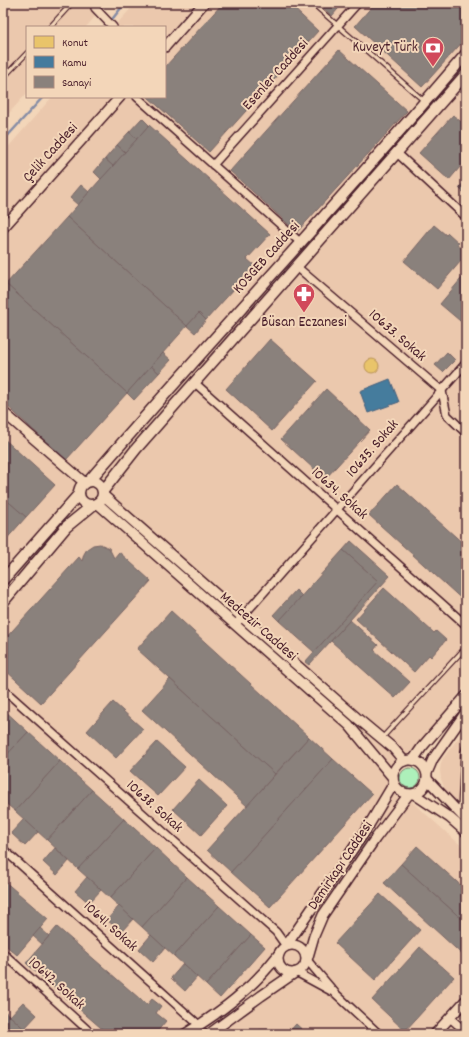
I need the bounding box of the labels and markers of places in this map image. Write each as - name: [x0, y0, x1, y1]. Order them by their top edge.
- bank icon: Kuveyt Türk: [420, 35, 446, 68]
- place label: Kuveyt Türk: [353, 37, 418, 59]
- pharmacy icon: Büsan Eczanesi: [291, 281, 317, 314]
- place label: Büsan Eczanesi: [261, 312, 347, 334]

